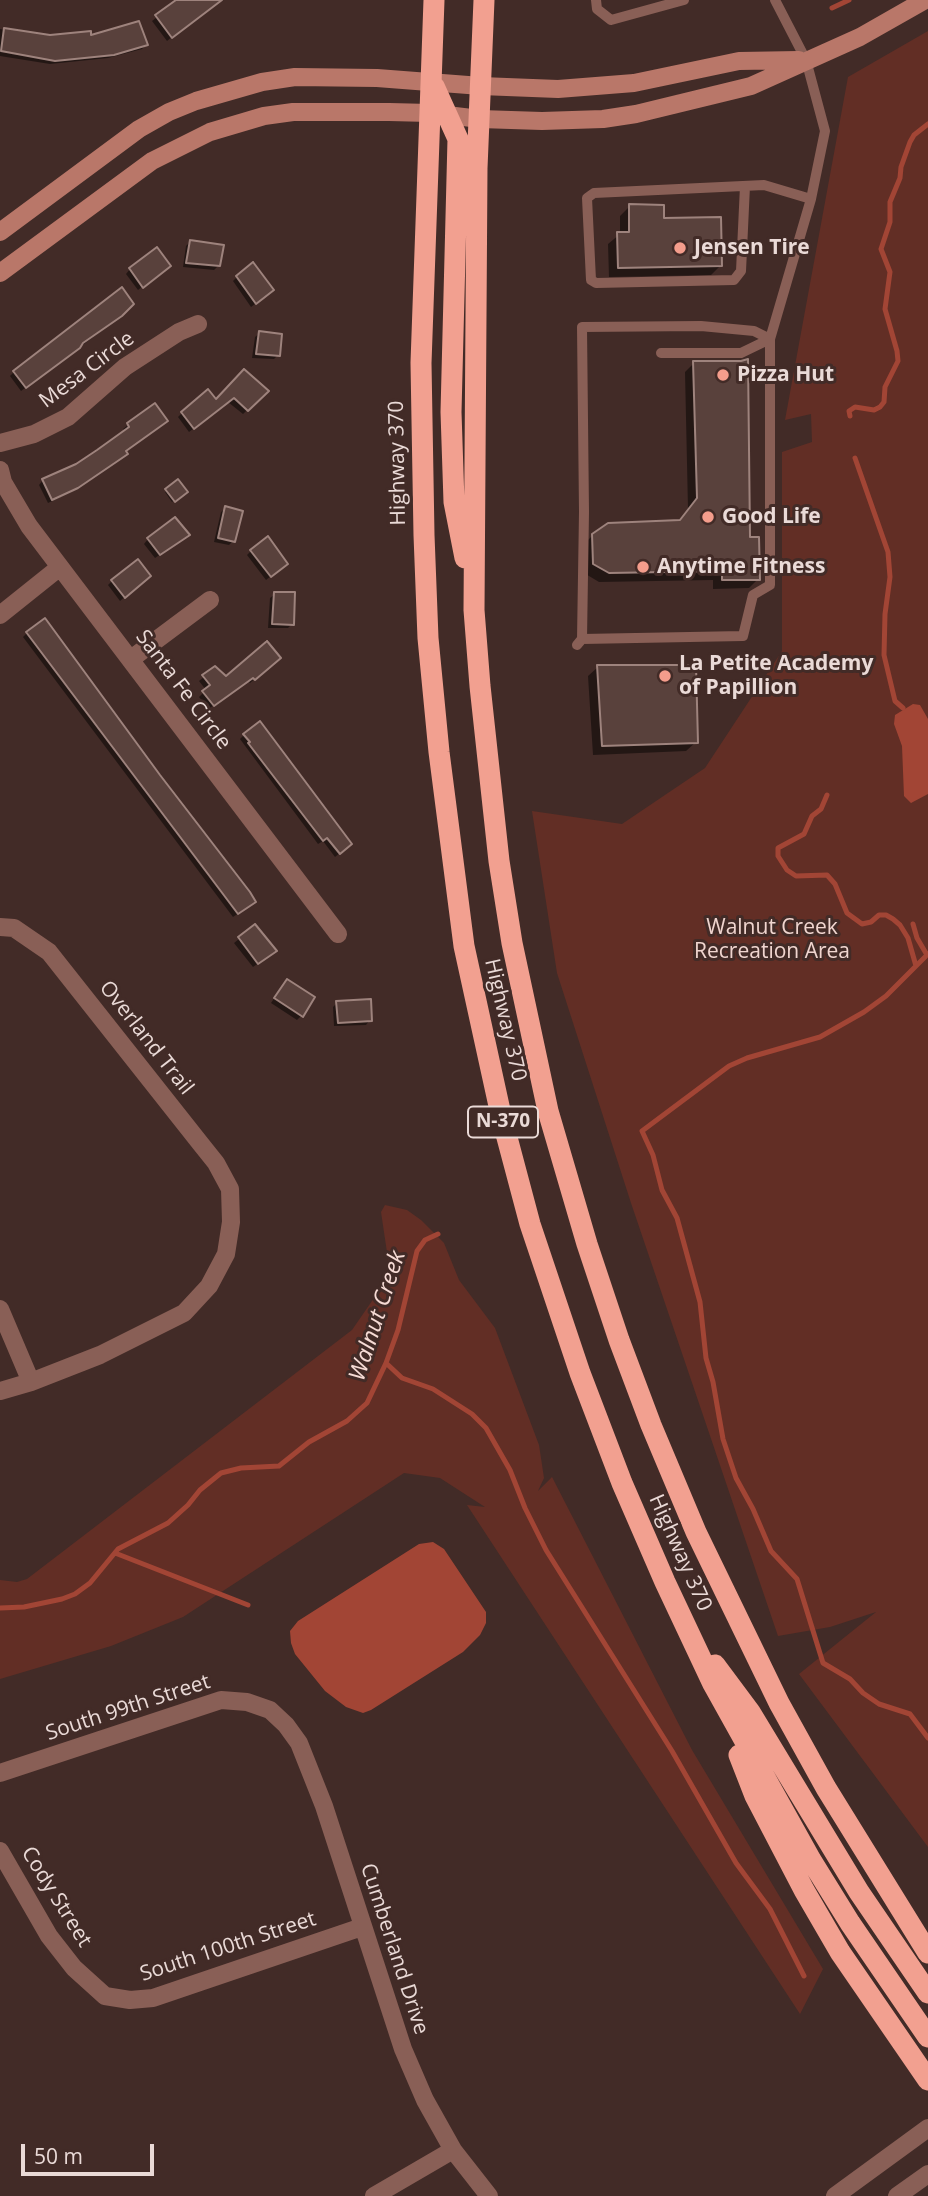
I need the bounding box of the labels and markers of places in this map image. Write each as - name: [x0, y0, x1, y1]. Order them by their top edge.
- place label: Jensen Tire: [694, 235, 810, 261]
- marker: Jensen Tire: [672, 240, 688, 256]
- place label: Pizza Hut: [737, 362, 834, 388]
- marker: Pizza Hut: [715, 367, 731, 383]
- place label: Good Life: [722, 504, 821, 530]
- marker: Good Life: [700, 509, 716, 525]
- place label: Anytime Fitness: [657, 554, 825, 580]
- marker: Anytime Fitness: [635, 559, 651, 575]
- place label: La Petite Academy of Papillion: [679, 651, 873, 701]
- marker: La Petite Academy of Papillion: [657, 668, 673, 684]

